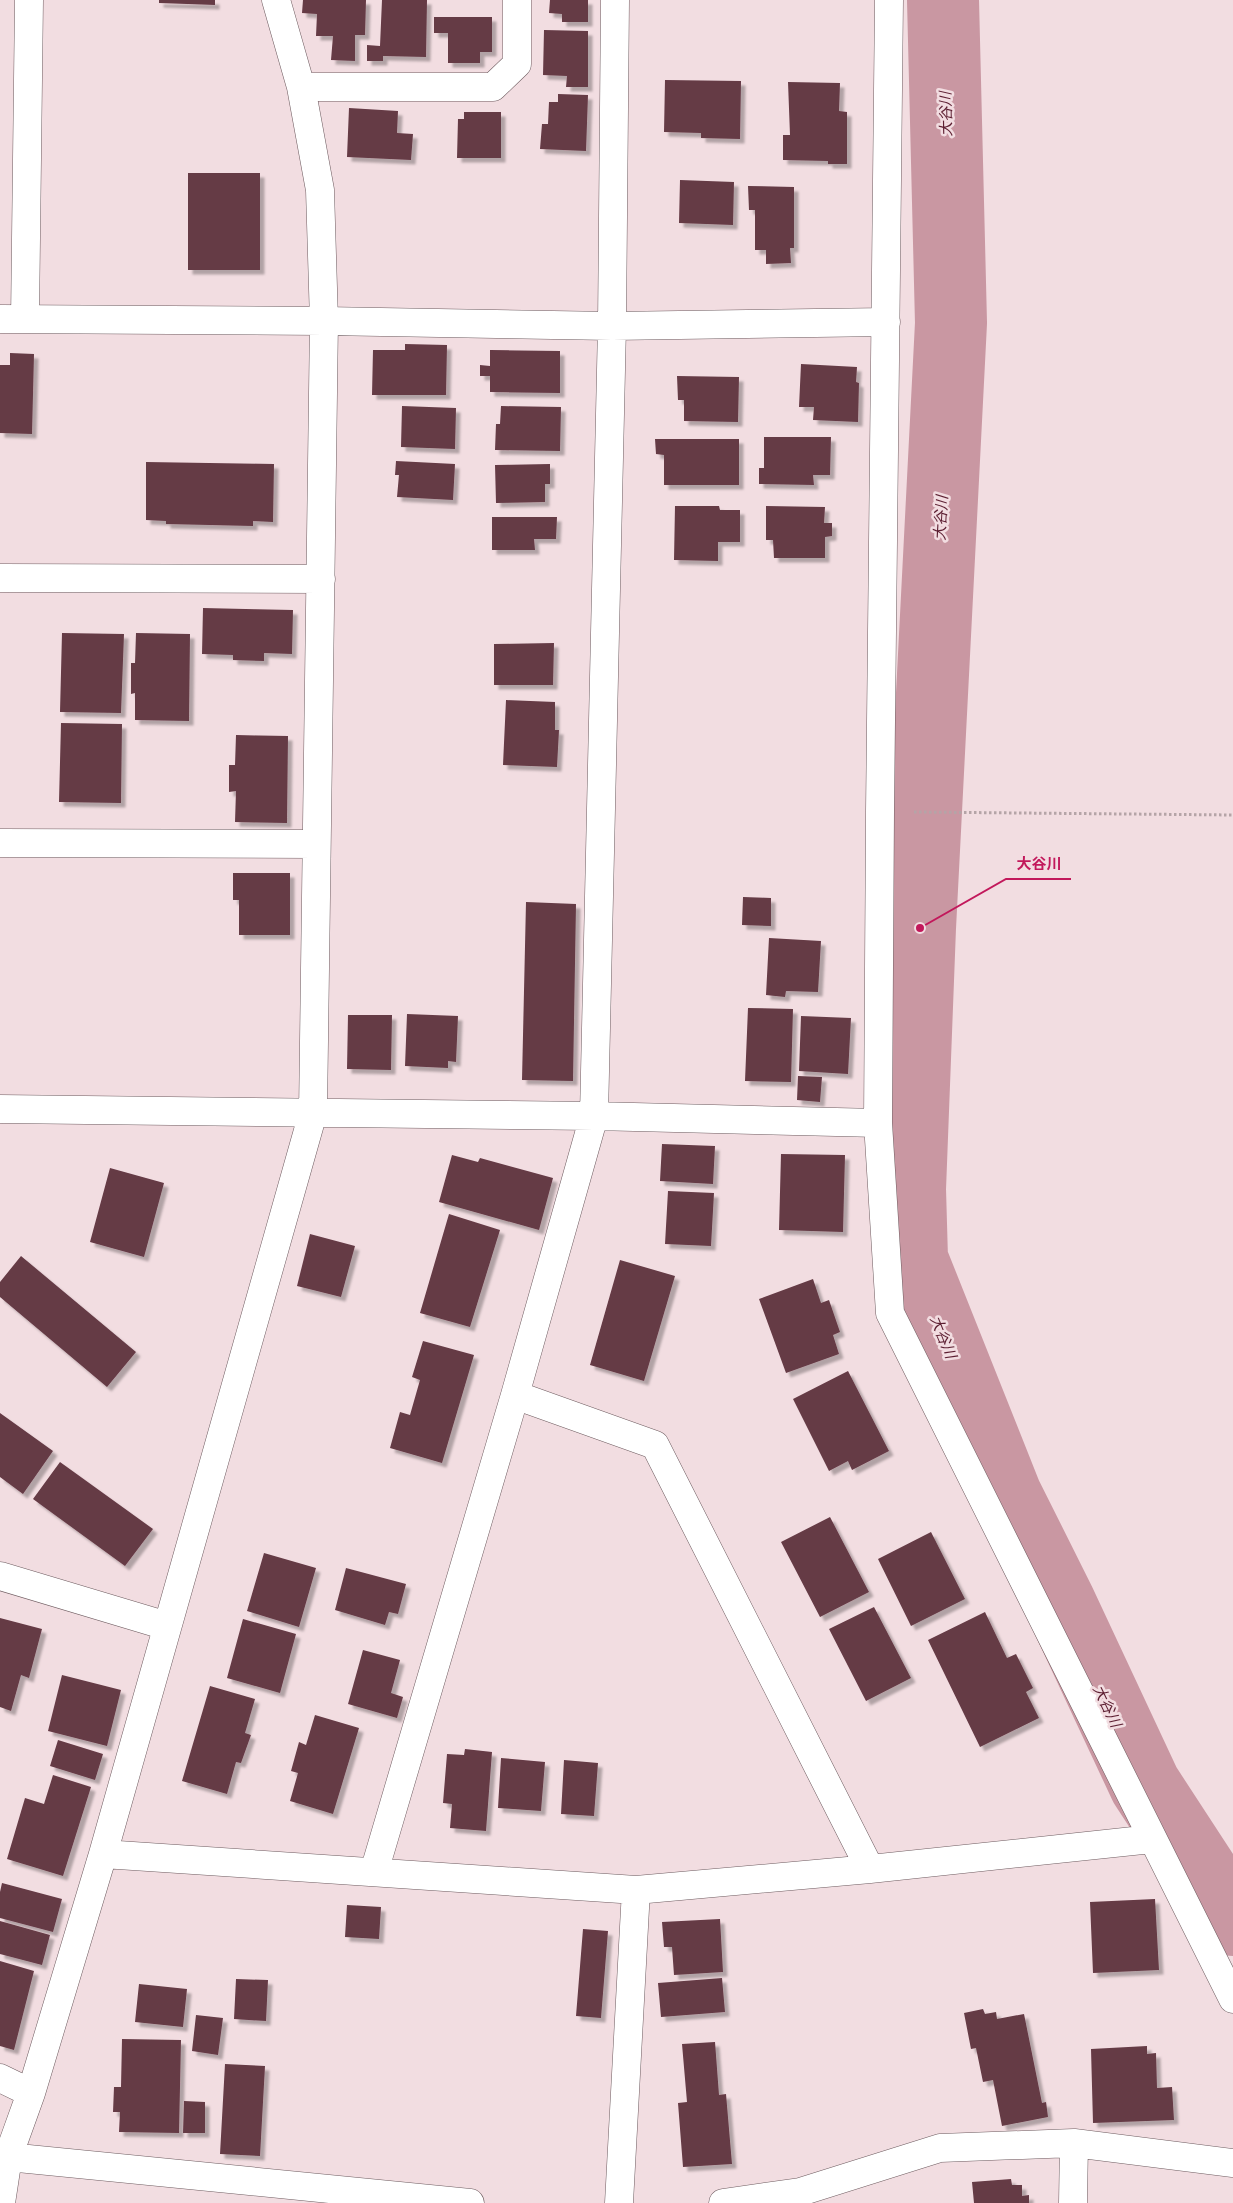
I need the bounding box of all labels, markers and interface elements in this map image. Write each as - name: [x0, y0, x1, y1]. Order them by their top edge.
- water label: 大谷川: [936, 89, 955, 137]
- water label: 大谷川: [930, 493, 951, 541]
- callout: 大谷川: [1006, 849, 1071, 879]
- text: 大谷川: [1016, 854, 1062, 873]
- water label: 大谷川: [926, 1312, 961, 1363]
- water label: 大谷川: [1089, 1681, 1127, 1732]

